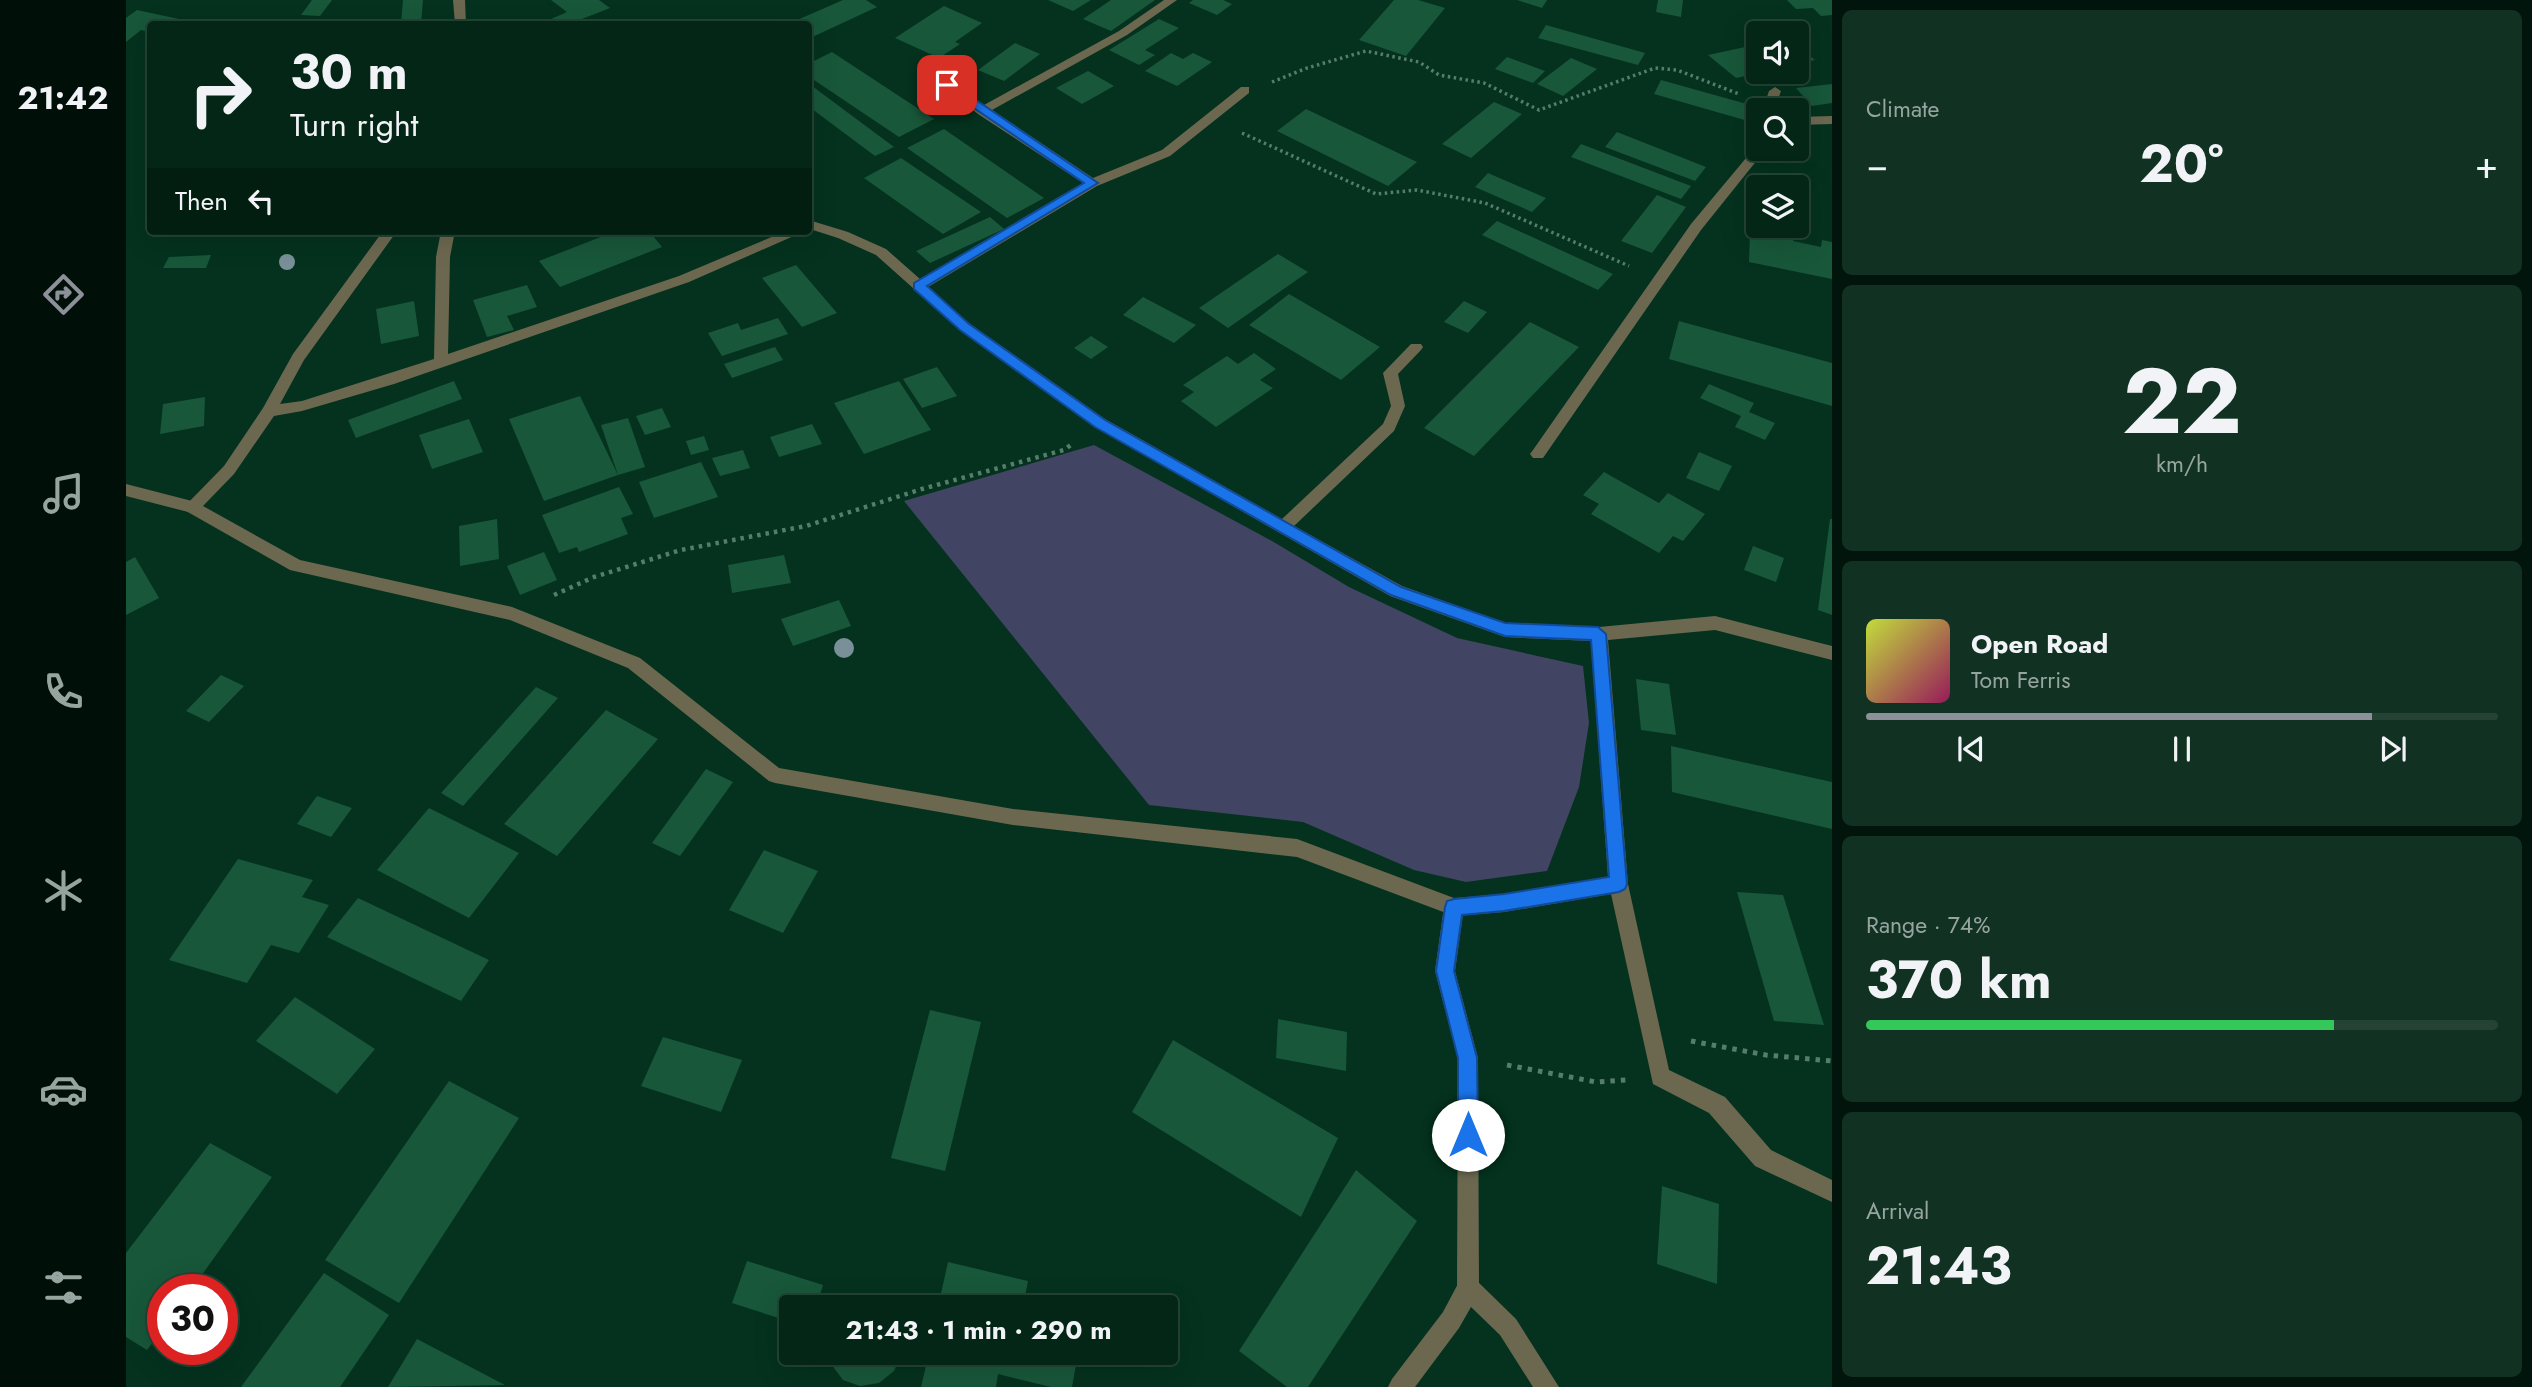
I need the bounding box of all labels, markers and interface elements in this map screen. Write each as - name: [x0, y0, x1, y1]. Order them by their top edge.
- map controls: [1746, 21, 1809, 238]
- button: sound: [1746, 21, 1809, 84]
- text: 30 m: [290, 37, 408, 107]
- icon: right: [175, 49, 266, 140]
- pin: [917, 55, 977, 115]
- icon: arrive: [928, 66, 966, 104]
- text: 21:42: [18, 75, 108, 121]
- text: Climate: [1866, 92, 1939, 126]
- button: search: [1746, 98, 1809, 161]
- text: Turn right: [290, 102, 419, 148]
- text: 20°: [2140, 126, 2224, 202]
- text: −: [1866, 137, 1888, 192]
- text: +: [2475, 137, 2498, 192]
- button: layers: [1746, 175, 1809, 238]
- text: Then: [175, 182, 228, 220]
- icon: left: [242, 182, 280, 220]
- icon: directions: [39, 270, 88, 319]
- text: 22: [2122, 336, 2242, 467]
- text: km/h: [2156, 447, 2208, 481]
- icon: music: [39, 469, 88, 518]
- text: Open Road: [1971, 625, 2108, 663]
- text: Tom Ferris: [1971, 663, 2070, 697]
- icon: phone: [39, 667, 88, 716]
- icon: previous: [1952, 730, 1990, 768]
- icon: pause: [2163, 730, 2201, 768]
- icon: next: [2374, 730, 2412, 768]
- icon: climate: [39, 866, 88, 915]
- text: Range · 74%: [1866, 908, 1990, 942]
- text: 370 km: [1866, 942, 2052, 1018]
- icon: car: [39, 1065, 88, 1114]
- position arrow: [1431, 1098, 1505, 1172]
- text: Arrival: [1866, 1194, 1929, 1228]
- text: 21:43: [1866, 1228, 2012, 1304]
- icon: filters: [39, 1263, 88, 1312]
- speed limit sign: 30: [147, 1274, 238, 1365]
- text: 21:43 · 1 min · 290 m: [845, 1311, 1112, 1349]

